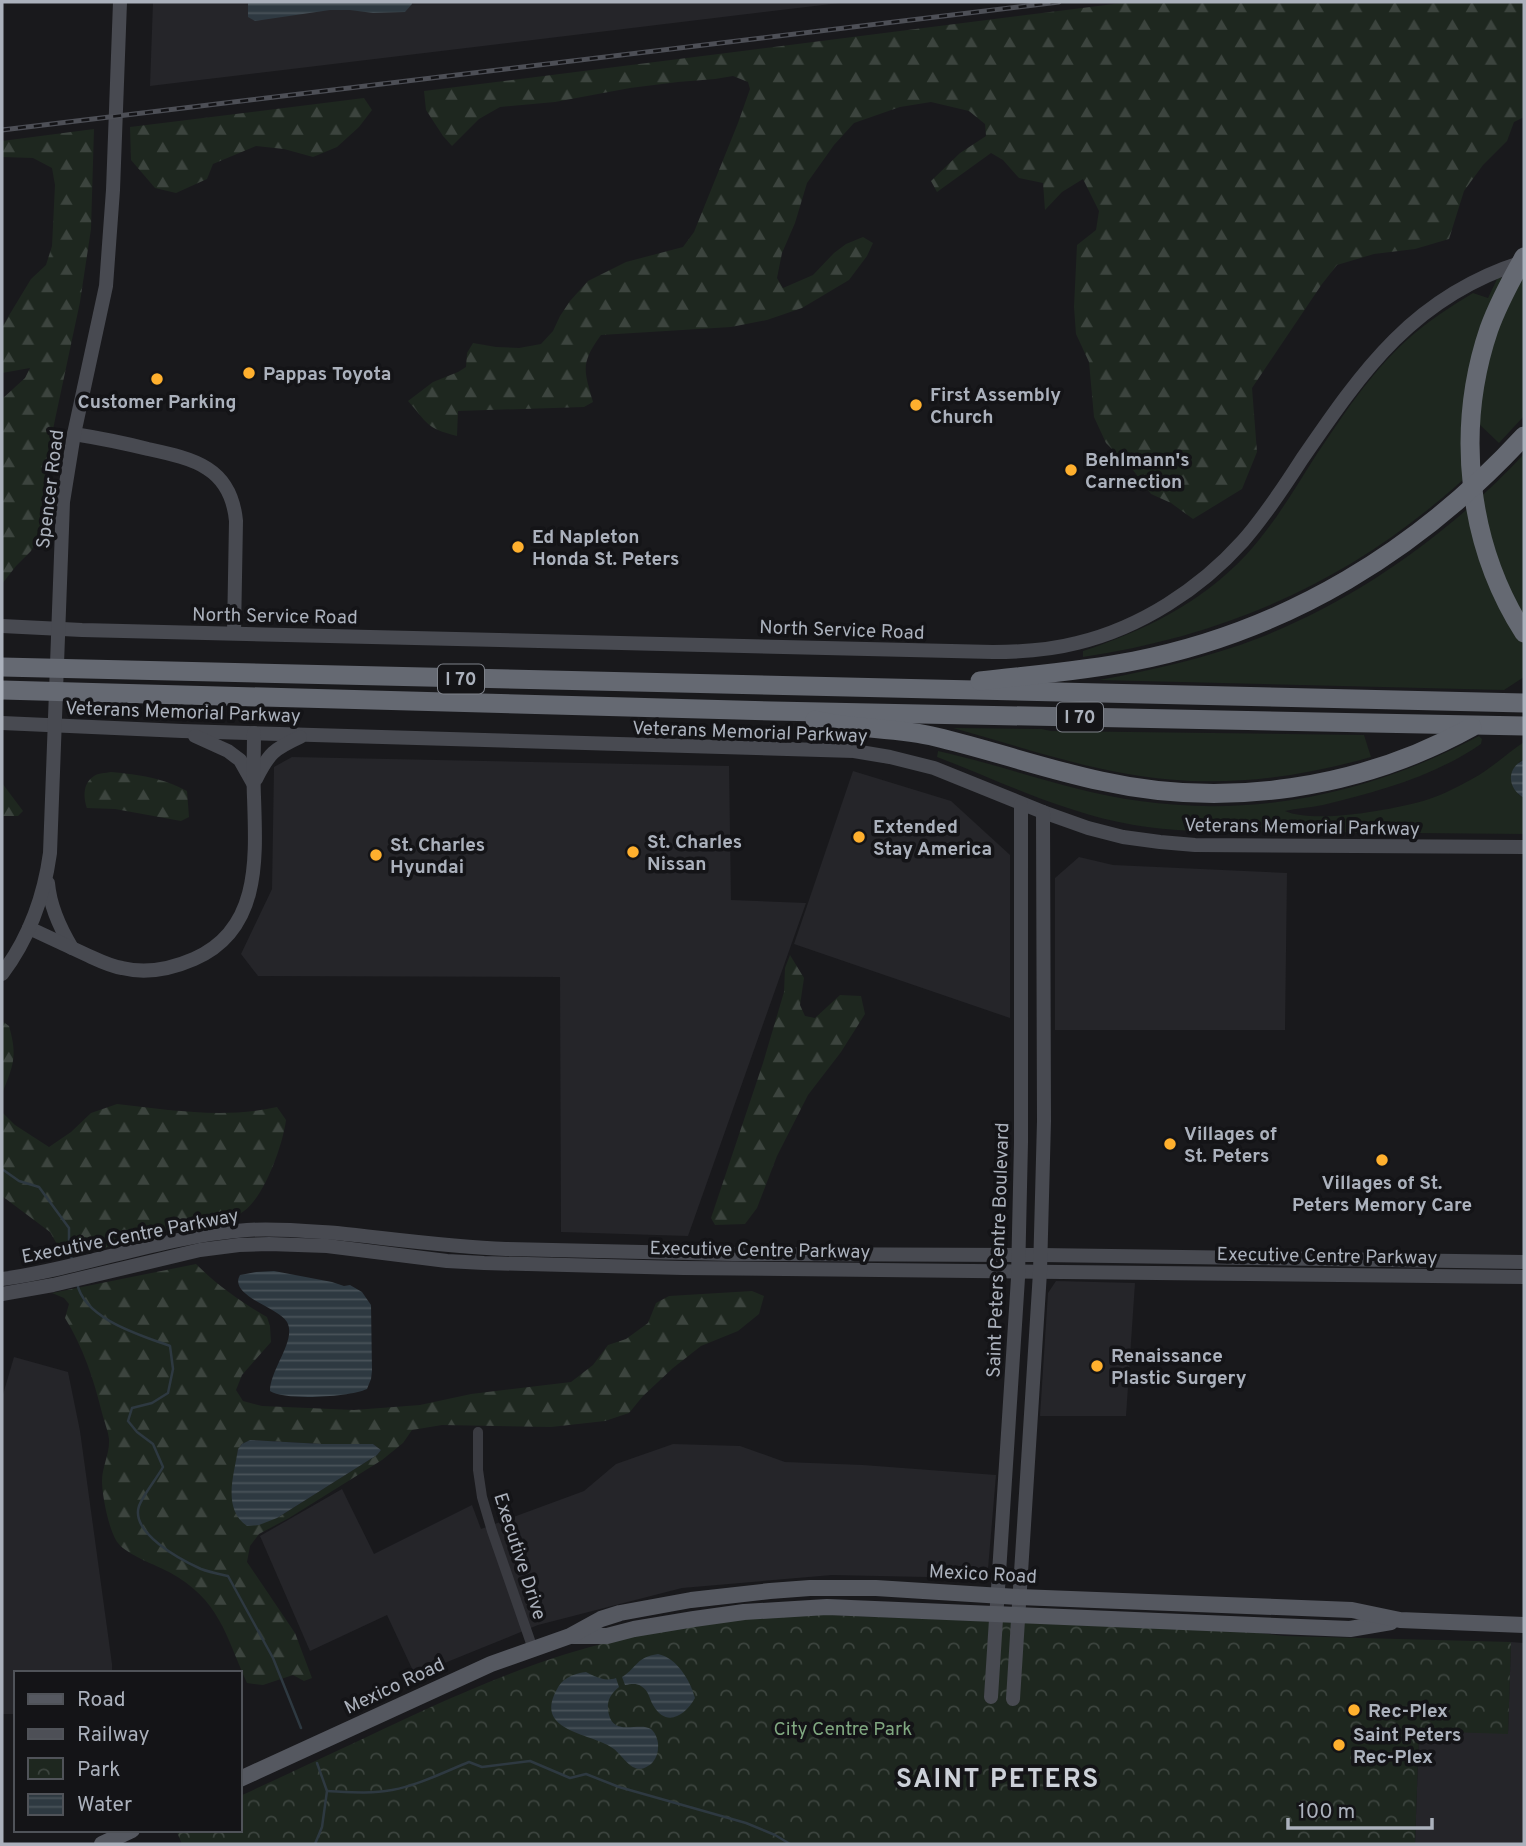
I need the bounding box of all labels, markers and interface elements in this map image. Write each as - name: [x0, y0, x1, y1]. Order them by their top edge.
- place label: Pappas Toyota: [263, 363, 391, 387]
- marker: Pappas Toyota: [241, 365, 257, 381]
- marker: Customer Parking: [149, 371, 165, 387]
- place label: First Assembly Church: [930, 384, 1061, 430]
- place label: Customer Parking: [78, 391, 236, 415]
- marker: First Assembly Church: [908, 397, 924, 413]
- street label: Spencer Road: [32, 428, 70, 550]
- place label: Behlmann's Carnection: [1085, 449, 1190, 495]
- marker: Behlmann's Carnection: [1063, 462, 1079, 478]
- place label: Ed Napleton Honda St. Peters: [532, 526, 679, 572]
- marker: Ed Napleton Honda St. Peters: [510, 539, 526, 555]
- street label: North Service Road: [192, 604, 358, 630]
- street label: North Service Road: [759, 616, 925, 646]
- road number: I 70: [438, 664, 484, 694]
- street label: Veterans Memorial Parkway: [65, 697, 301, 729]
- road number: I 70: [1057, 702, 1103, 732]
- street label: Veterans Memorial Parkway: [632, 717, 868, 749]
- street label: Veterans Memorial Parkway: [1184, 814, 1420, 842]
- place label: Extended Stay America: [873, 816, 992, 862]
- marker: Extended Stay America: [851, 829, 867, 845]
- place label: St. Charles Nissan: [647, 831, 742, 877]
- place label: St. Charles Hyundai: [390, 834, 485, 880]
- marker: St. Charles Nissan: [625, 844, 641, 860]
- marker: St. Charles Hyundai: [368, 847, 384, 863]
- street label: Saint Peters Centre Boulevard: [983, 1122, 1015, 1378]
- place label: Villages of St. Peters: [1184, 1123, 1277, 1169]
- marker: Villages of St. Peters: [1162, 1136, 1178, 1152]
- marker: Villages of St. Peters Memory Care: [1374, 1152, 1390, 1168]
- place label: Villages of St. Peters Memory Care: [1292, 1172, 1472, 1218]
- street label: Executive Centre Parkway: [20, 1204, 241, 1270]
- street label: Executive Centre Parkway: [649, 1237, 871, 1265]
- street label: Executive Centre Parkway: [1216, 1243, 1438, 1271]
- place label: Renaissance Plastic Surgery: [1111, 1345, 1247, 1391]
- marker: Renaissance Plastic Surgery: [1089, 1358, 1105, 1374]
- street label: Executive Drive: [487, 1490, 551, 1623]
- street label: Mexico Road: [928, 1560, 1038, 1590]
- street label: Mexico Road: [341, 1653, 449, 1721]
- legend: [14, 1671, 242, 1832]
- text: Road: [77, 1687, 126, 1714]
- place label: Rec-Plex: [1368, 1700, 1448, 1724]
- marker: Rec-Plex: [1346, 1702, 1362, 1718]
- park label: City Centre Park: [774, 1718, 912, 1742]
- text: Railway: [77, 1722, 150, 1749]
- place label: Saint Peters Rec-Plex: [1353, 1724, 1461, 1770]
- marker: Saint Peters Rec-Plex: [1331, 1737, 1347, 1753]
- text: Park: [77, 1757, 120, 1784]
- district label: SAINT PETERS: [896, 1764, 1100, 1797]
- scale bar: [1288, 1786, 1432, 1830]
- text: Water: [77, 1792, 132, 1819]
- text: 100 m: [1298, 1799, 1355, 1826]

